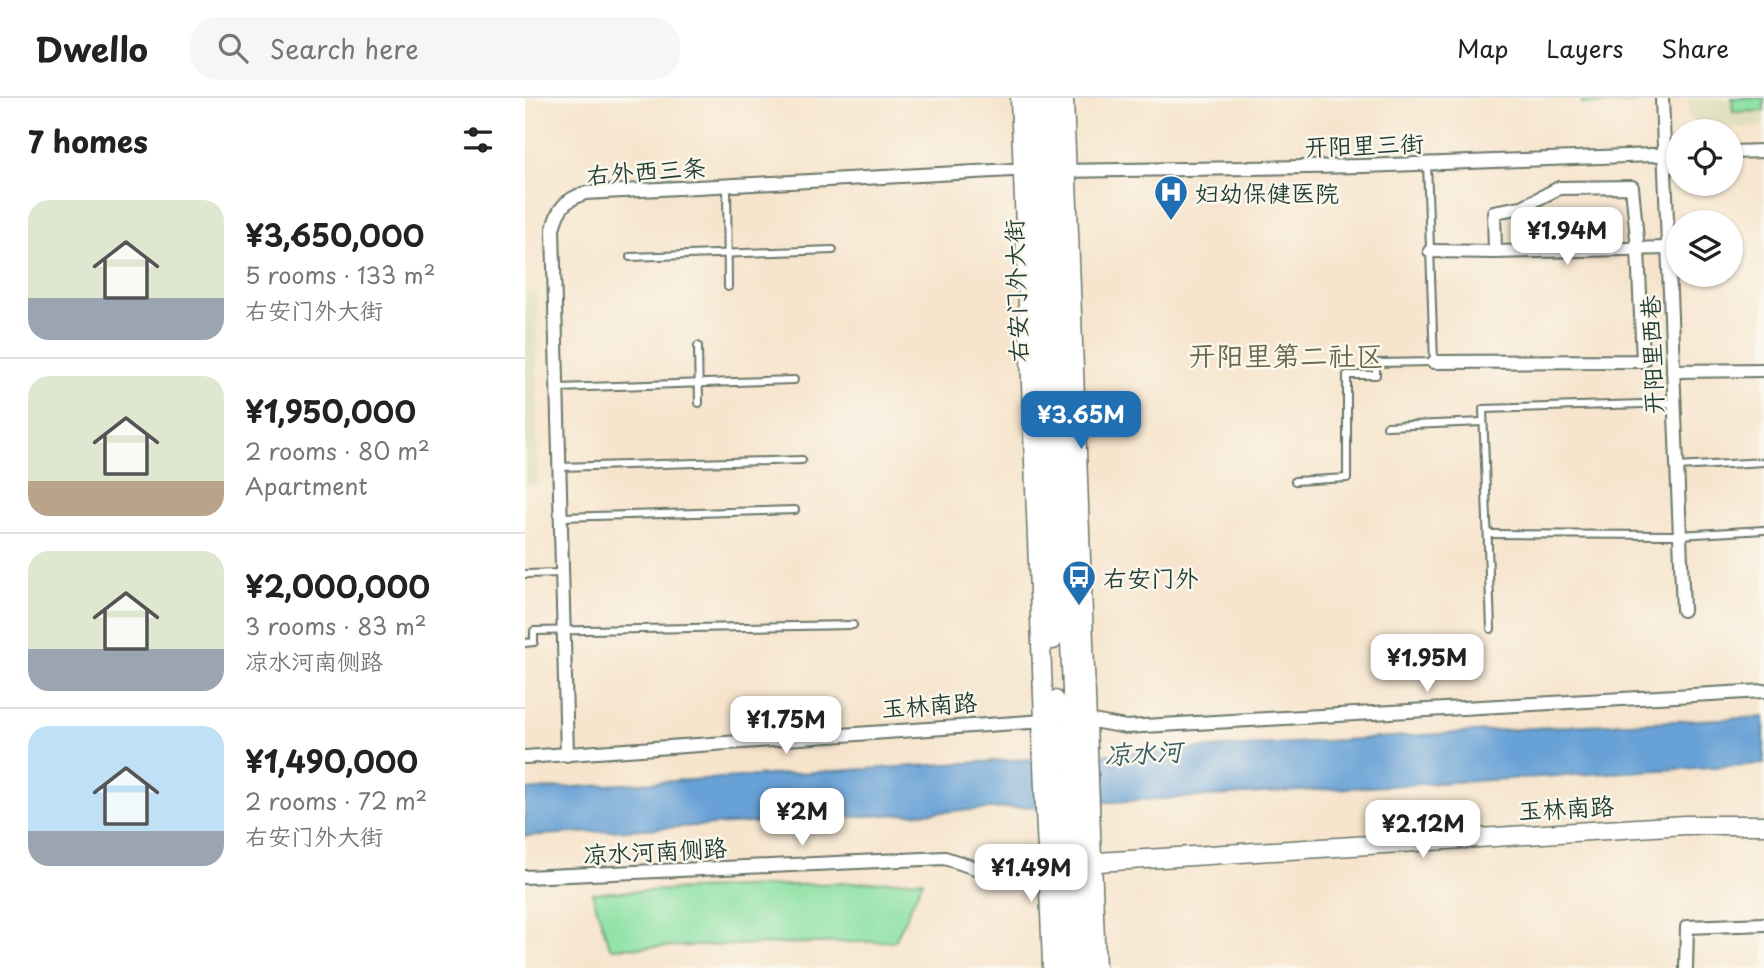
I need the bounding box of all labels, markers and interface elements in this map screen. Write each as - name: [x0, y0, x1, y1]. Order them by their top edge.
- search box: [190, 17, 680, 80]
- text: Dwello: [35, 23, 148, 73]
- icon: search: [214, 29, 252, 67]
- text: Search here: [270, 29, 419, 68]
- text: Map: [1457, 30, 1508, 66]
- text: Layers: [1546, 30, 1623, 66]
- text: Share: [1661, 30, 1729, 66]
- text: 7 homes: [28, 118, 148, 163]
- map controls: [1666, 119, 1743, 287]
- button: locate: [1666, 119, 1743, 196]
- icon: filters: [459, 121, 497, 159]
- street label: 开阳里三街: [1303, 124, 1425, 164]
- street label: 右外西三条: [585, 148, 707, 192]
- hospital icon: 妇幼保健医院: [1152, 173, 1190, 222]
- place label: 妇幼保健医院: [1195, 174, 1339, 210]
- pin: ¥1.94M: [1510, 208, 1624, 267]
- button: layers: [1666, 210, 1743, 287]
- text: ¥3,650,000: [245, 212, 424, 257]
- text: ¥1.94M: [1527, 212, 1607, 247]
- street label: 右安门外大街: [994, 218, 1036, 364]
- icon: home: [84, 228, 168, 312]
- text: 5 rooms · 133 m²: [245, 257, 436, 292]
- text: 右安门外大街: [245, 292, 383, 327]
- street label: 开阳里西巷: [1631, 294, 1671, 416]
- district label: 开阳里第二社区: [1188, 333, 1384, 376]
- text: ¥1,950,000: [245, 388, 416, 433]
- pin: ¥3.65M: [1024, 392, 1138, 451]
- text: ¥3.65M: [1037, 396, 1125, 431]
- icon: home: [84, 404, 168, 488]
- text: 2 rooms · 80 m²: [245, 433, 430, 468]
- text: Apartment: [245, 468, 368, 503]
- bus stop icon: 右安门外: [1060, 558, 1098, 607]
- place label: 右安门外: [1103, 559, 1199, 595]
- text: ¥2,000,000: [245, 563, 430, 608]
- icon: home: [84, 579, 168, 663]
- text: 3 rooms · 83 m²: [245, 608, 427, 643]
- pin: ¥1.95M: [1370, 634, 1484, 694]
- text: ¥1.95M: [1387, 639, 1467, 674]
- text: 凉水河南侧路: [245, 643, 383, 678]
- street label: 玉林南路: [880, 683, 978, 725]
- pin: ¥1.75M: [729, 696, 843, 756]
- text: ¥1.75M: [746, 701, 826, 736]
- water label: 凉水河: [1103, 730, 1187, 774]
- text: ¥1,490,000: [245, 738, 418, 783]
- icon: home: [84, 754, 168, 838]
- text: 2 rooms · 72 m²: [245, 783, 427, 818]
- street label: 玉林南路: [1517, 787, 1615, 827]
- pin: ¥2M: [768, 788, 836, 848]
- text: ¥2M: [776, 793, 828, 828]
- pin: ¥2.12M: [1366, 800, 1480, 860]
- text: ¥2.12M: [1381, 805, 1465, 840]
- text: 右安门外大街: [245, 818, 383, 853]
- street label: 凉水河南侧路: [582, 828, 728, 872]
- pin: ¥1.49M: [974, 844, 1088, 904]
- text: ¥1.49M: [991, 849, 1071, 884]

